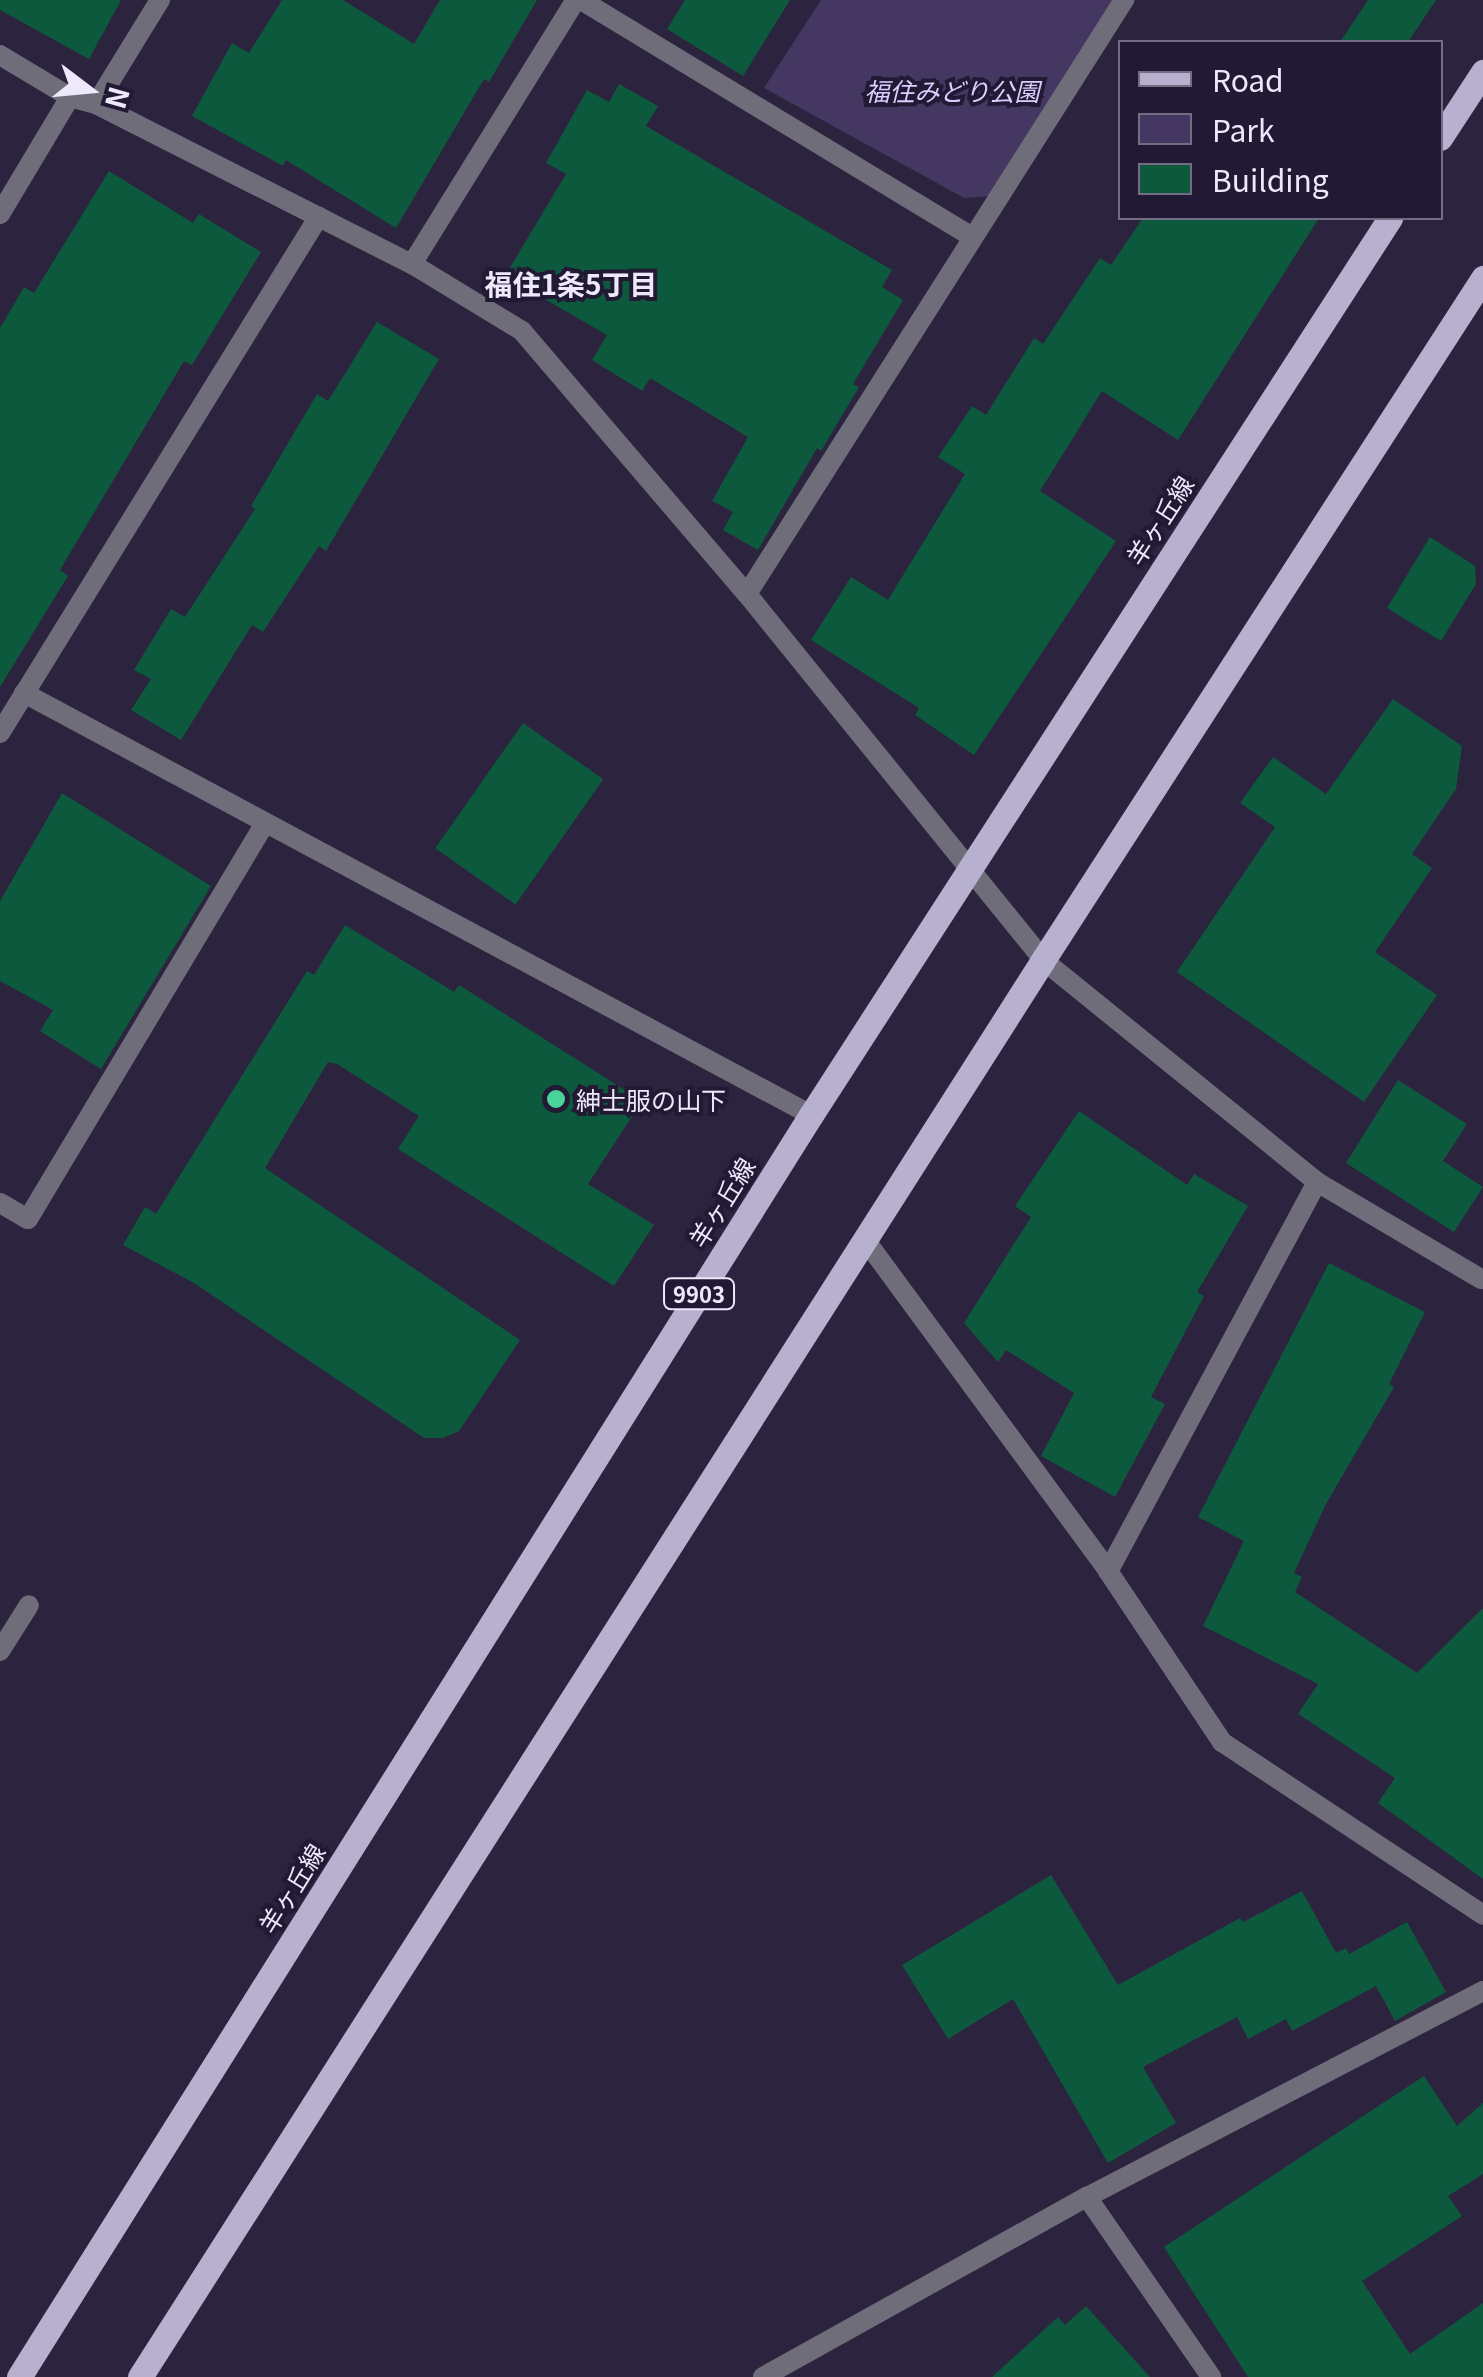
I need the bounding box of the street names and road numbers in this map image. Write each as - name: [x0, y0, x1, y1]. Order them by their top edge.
- street label: 羊ヶ丘線: [1119, 470, 1199, 570]
- street label: 羊ヶ丘線: [682, 1152, 760, 1252]
- road number: 9903: [662, 1277, 736, 1311]
- street label: 羊ヶ丘線: [252, 1838, 330, 1938]

